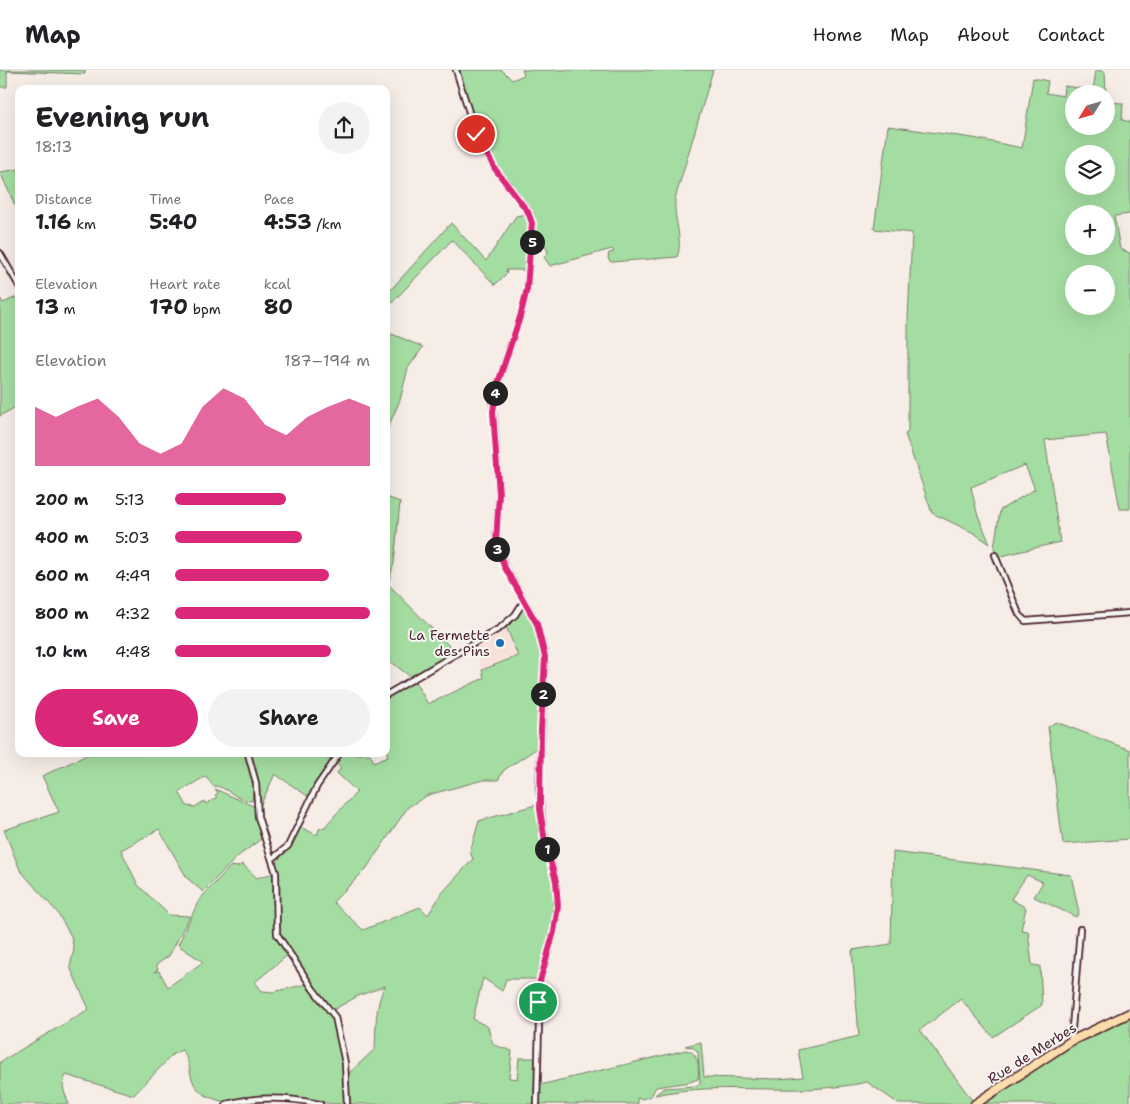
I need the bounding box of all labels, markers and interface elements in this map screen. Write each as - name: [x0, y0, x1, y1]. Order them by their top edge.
- text: Map: [25, 19, 81, 51]
- text: Home: [813, 23, 862, 47]
- text: Map: [890, 23, 929, 47]
- text: About: [957, 23, 1010, 47]
- text: Contact: [1038, 23, 1105, 47]
- north arrow: [1065, 85, 1115, 135]
- map controls: [1065, 85, 1115, 315]
- text: Evening run: [35, 98, 210, 136]
- button: share: [318, 102, 370, 154]
- pin: [455, 113, 497, 155]
- icon: check: [462, 120, 490, 148]
- text: 18:13: [35, 136, 72, 157]
- button: layers: [1065, 145, 1115, 195]
- text: Distance: [35, 190, 92, 208]
- text: Time: [149, 190, 181, 208]
- text: Pace: [264, 190, 294, 208]
- button: +: [1065, 205, 1115, 255]
- text: 1.16: [35, 208, 71, 236]
- text: 5:40: [149, 208, 198, 236]
- text: 4:53: [264, 208, 312, 236]
- text: km: [71, 215, 96, 233]
- text: /km: [312, 215, 342, 233]
- pin: 5: [520, 230, 544, 254]
- text: 5: [528, 233, 537, 251]
- button: −: [1065, 265, 1115, 315]
- text: Elevation: [35, 275, 98, 293]
- text: Heart rate: [149, 275, 221, 293]
- text: kcal: [264, 275, 291, 293]
- text: 13: [35, 293, 59, 321]
- text: 170: [149, 293, 188, 321]
- text: 80: [264, 293, 293, 321]
- text: m: [59, 300, 76, 318]
- text: bpm: [188, 300, 221, 318]
- text: Elevation: [35, 350, 107, 371]
- text: 187–194 m: [284, 350, 370, 371]
- pin: 4: [482, 380, 508, 406]
- text: 4: [491, 384, 500, 402]
- text: 200 m: [35, 489, 88, 510]
- text: 5:13: [115, 489, 145, 510]
- text: 400 m: [35, 527, 89, 548]
- text: 5:03: [115, 527, 150, 548]
- pin: 3: [484, 536, 510, 562]
- text: 3: [493, 540, 502, 558]
- text: 600 m: [35, 565, 89, 586]
- text: 4:49: [115, 565, 151, 586]
- text: 800 m: [35, 603, 89, 624]
- text: 4:32: [115, 603, 150, 624]
- place label: La Fermette des Pins: [409, 626, 490, 660]
- marker: La Fermette des Pins: [494, 637, 506, 649]
- text: 1.0 km: [35, 641, 87, 662]
- text: 4:48: [115, 641, 151, 662]
- pin: 2: [530, 682, 556, 706]
- text: 2: [539, 685, 548, 703]
- button: Save: [35, 689, 198, 747]
- button: Share: [208, 689, 370, 747]
- pin: 1: [534, 836, 560, 862]
- text: 1: [544, 840, 551, 858]
- pin: [517, 981, 559, 1023]
- icon: arrive: [524, 988, 552, 1016]
- street label: Rue de Merbes: [984, 1018, 1080, 1088]

